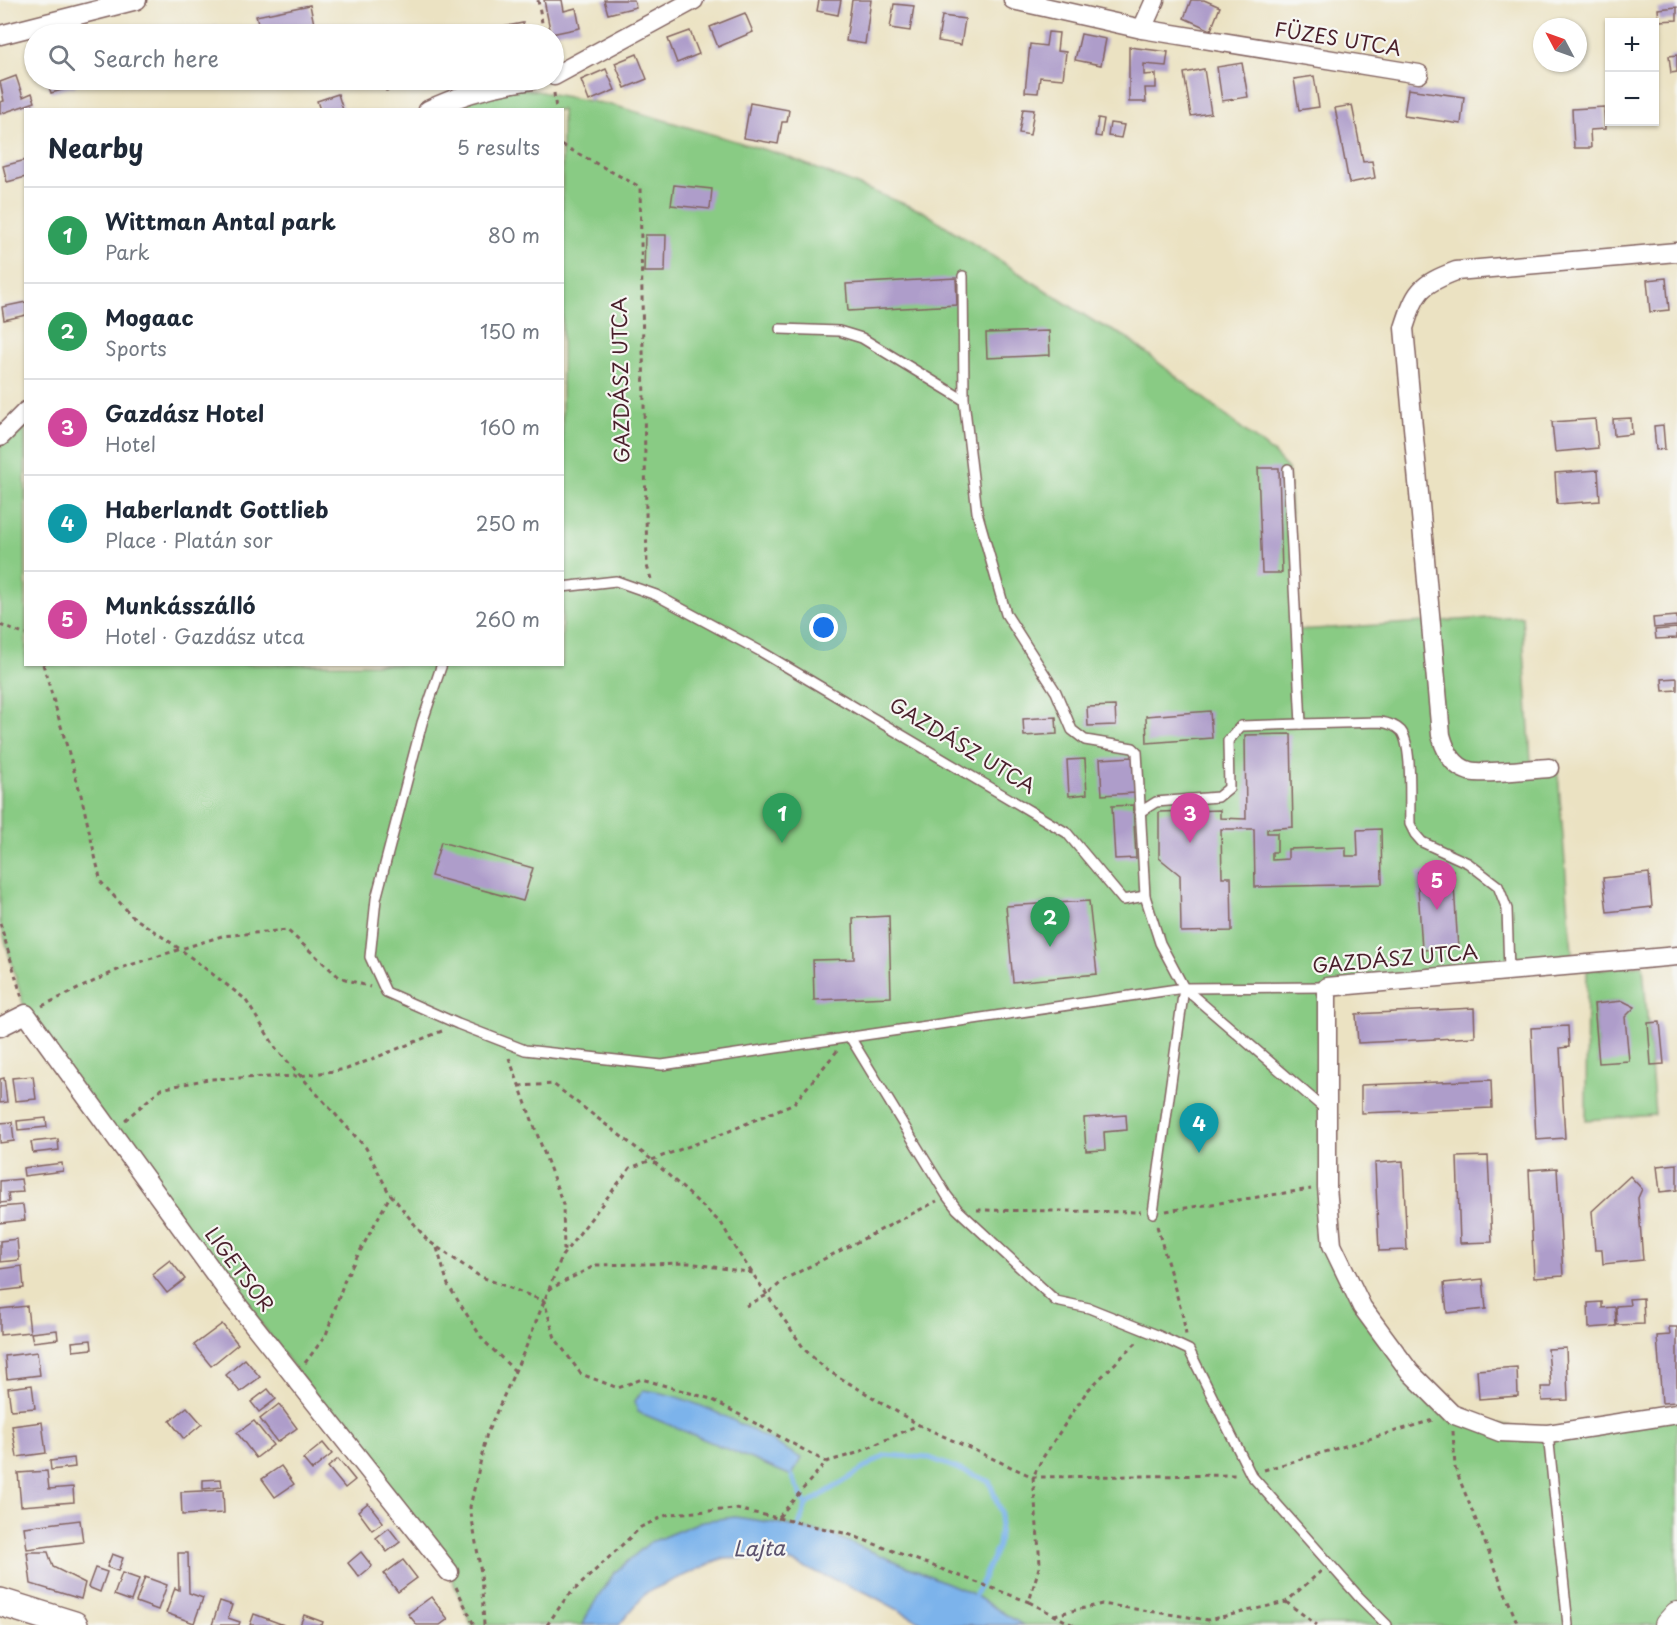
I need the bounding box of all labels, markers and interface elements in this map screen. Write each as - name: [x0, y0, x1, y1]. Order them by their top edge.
- street label: FÜZES UTCA: [1273, 13, 1403, 63]
- north arrow: [1533, 18, 1587, 72]
- map controls: [1605, 18, 1659, 126]
- button: +: [1605, 18, 1659, 72]
- search box: [24, 24, 564, 90]
- icon: search: [45, 41, 78, 74]
- text: Search here: [93, 41, 219, 74]
- button: −: [1605, 72, 1659, 126]
- text: Nearby: [48, 128, 143, 167]
- text: 5 results: [457, 132, 540, 162]
- text: Wittman Antal park: [105, 204, 336, 237]
- text: 1: [63, 220, 72, 250]
- text: 80 m: [488, 220, 540, 250]
- text: Park: [105, 237, 150, 267]
- street label: GAZDÁSZ UTCA: [604, 297, 636, 463]
- text: Mogaac: [105, 300, 194, 333]
- text: 2: [60, 316, 75, 346]
- text: 150 m: [480, 316, 540, 346]
- text: Sports: [105, 333, 167, 363]
- text: Gazdász Hotel: [105, 396, 264, 429]
- text: 3: [61, 412, 74, 442]
- text: 160 m: [480, 412, 540, 442]
- text: Hotel: [105, 429, 156, 459]
- text: Haberlandt Gottlieb: [105, 492, 329, 525]
- text: 4: [61, 508, 74, 538]
- text: 250 m: [476, 508, 540, 538]
- text: Place · Platán sor: [105, 525, 273, 555]
- text: Munkásszálló: [105, 588, 255, 621]
- text: 5: [61, 604, 74, 634]
- text: 260 m: [475, 604, 540, 634]
- your location: [809, 613, 838, 642]
- text: Hotel · Gazdász utca: [105, 621, 304, 651]
- street label: GAZDÁSZ UTCA: [884, 689, 1042, 801]
- pin: 1: [762, 794, 802, 843]
- pin: 3: [1170, 794, 1210, 843]
- pin: 5: [1418, 860, 1456, 910]
- pin: 2: [1030, 898, 1070, 947]
- street label: GAZDÁSZ UTCA: [1311, 936, 1479, 980]
- pin: 4: [1180, 1104, 1218, 1153]
- street label: LIGETSOR: [198, 1220, 282, 1318]
- water label: Lajta: [733, 1531, 786, 1563]

